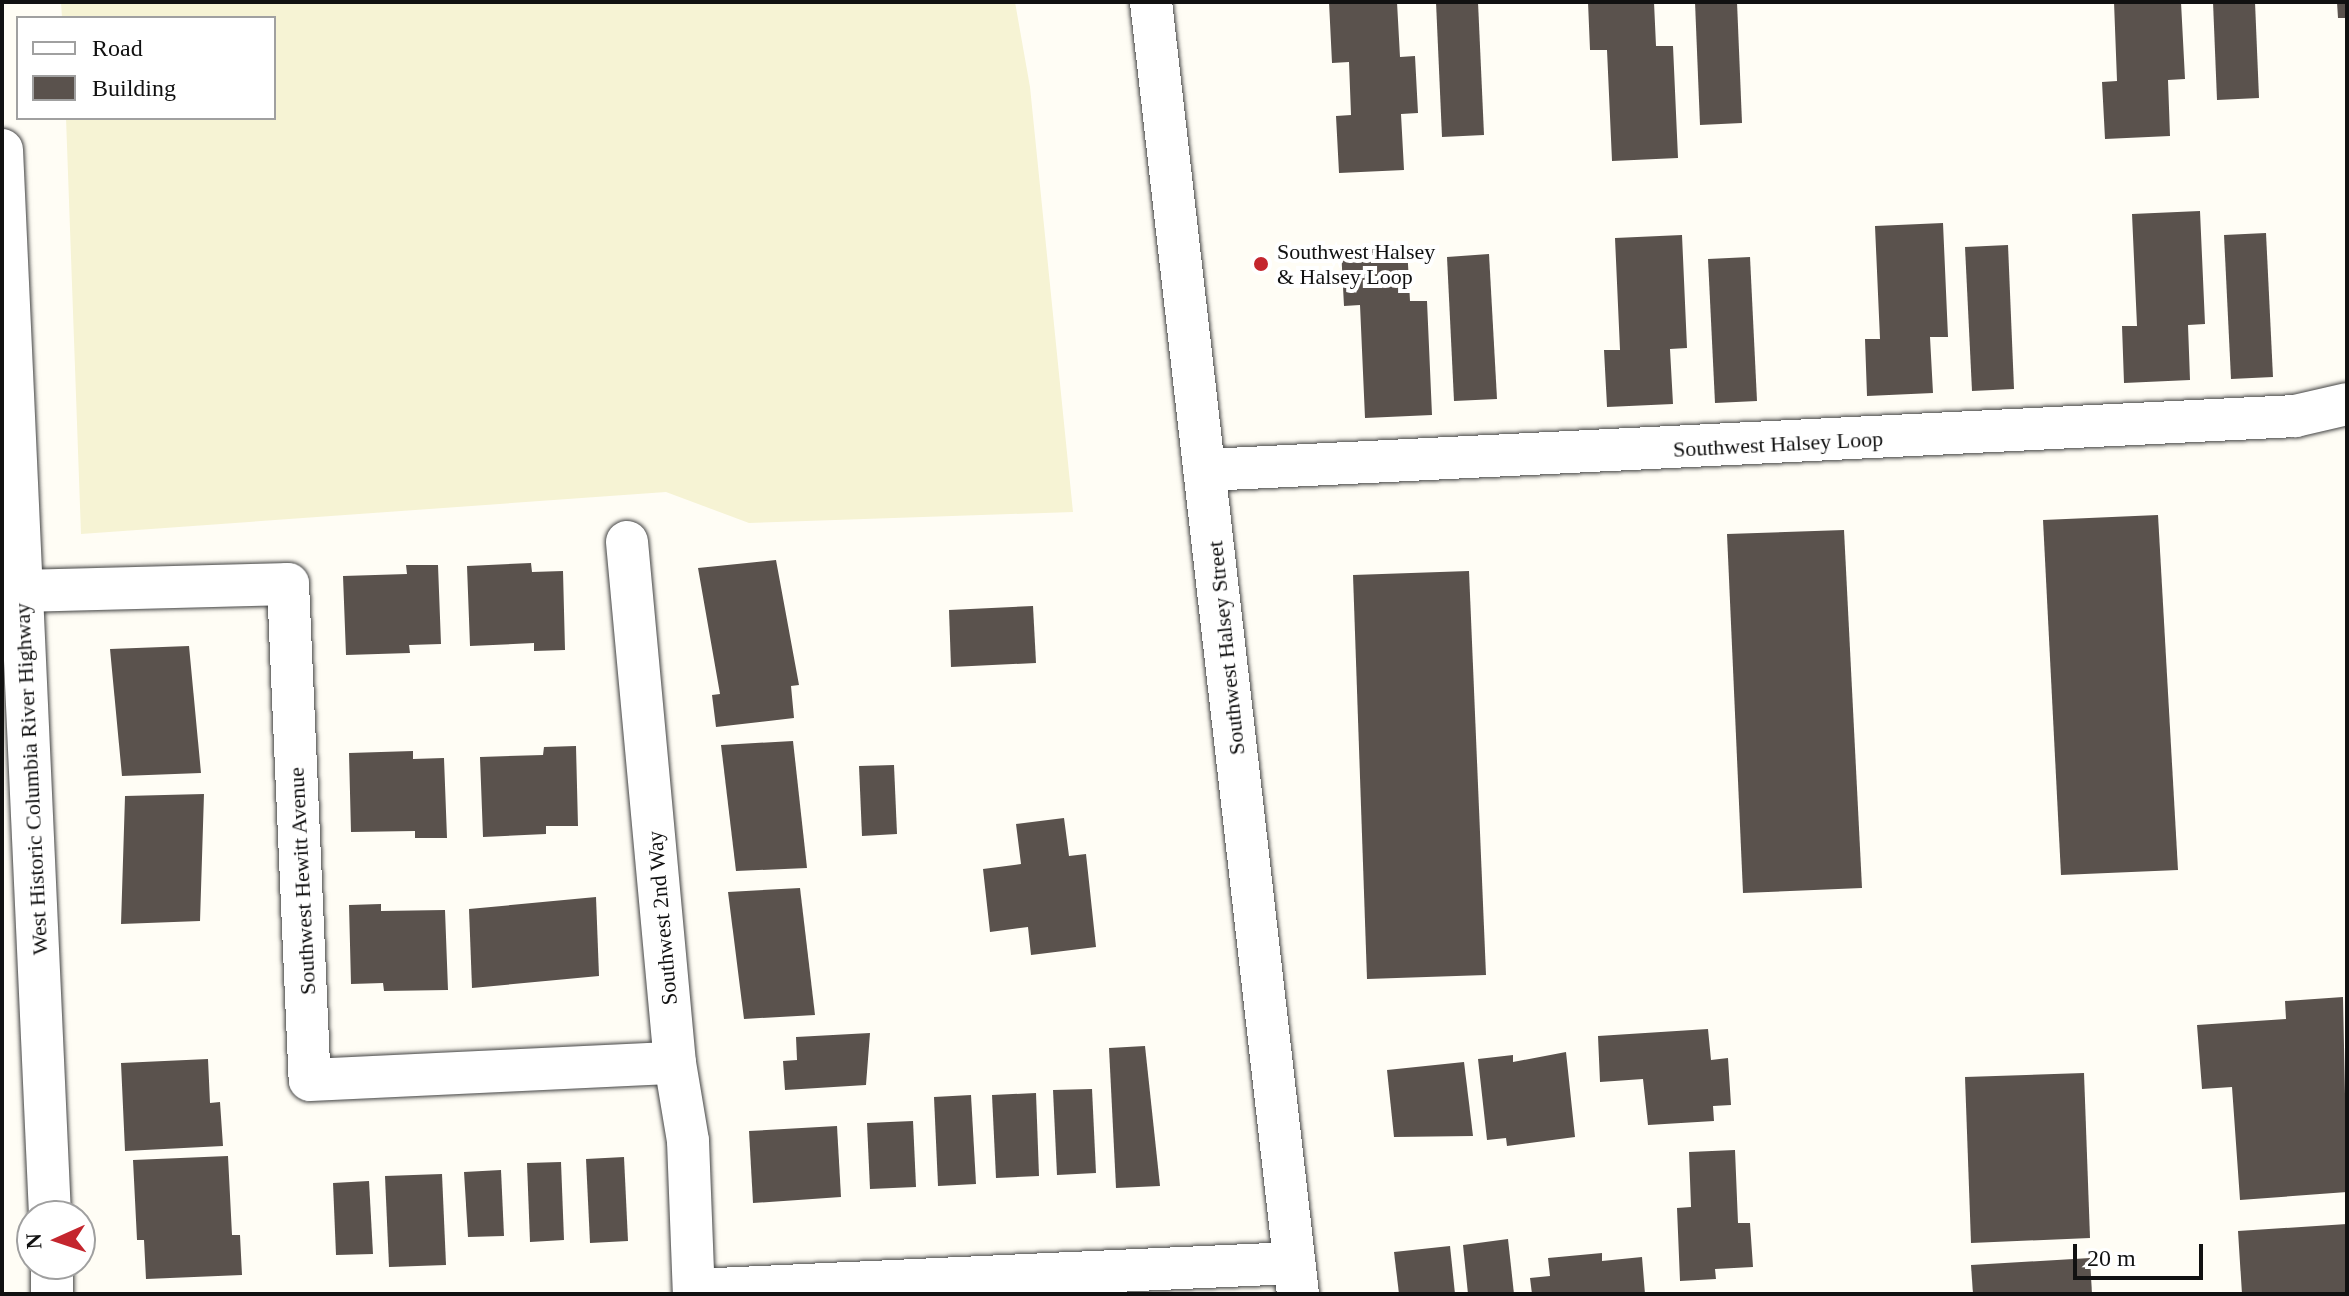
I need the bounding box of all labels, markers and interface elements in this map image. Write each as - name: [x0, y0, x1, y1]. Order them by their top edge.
- legend: [16, 16, 276, 120]
- text: Road: [92, 35, 143, 61]
- text: Building: [92, 75, 176, 101]
- place label: Southwest Halsey & Halsey Loop: [1277, 238, 1435, 290]
- marker: Southwest Halsey & Halsey Loop: [1252, 255, 1270, 273]
- street label: Southwest Halsey Loop: [1672, 425, 1884, 463]
- street label: Southwest Halsey Street: [1202, 540, 1250, 756]
- street label: West Historic Columbia River Highway: [9, 602, 53, 956]
- street label: Southwest Hewitt Avenue: [283, 766, 321, 996]
- street label: Southwest 2nd Way: [641, 829, 683, 1007]
- north arrow: [16, 1200, 96, 1280]
- scale bar: [2077, 1228, 2207, 1278]
- text: N: [21, 1233, 46, 1250]
- text: 20 m: [2087, 1245, 2136, 1271]

